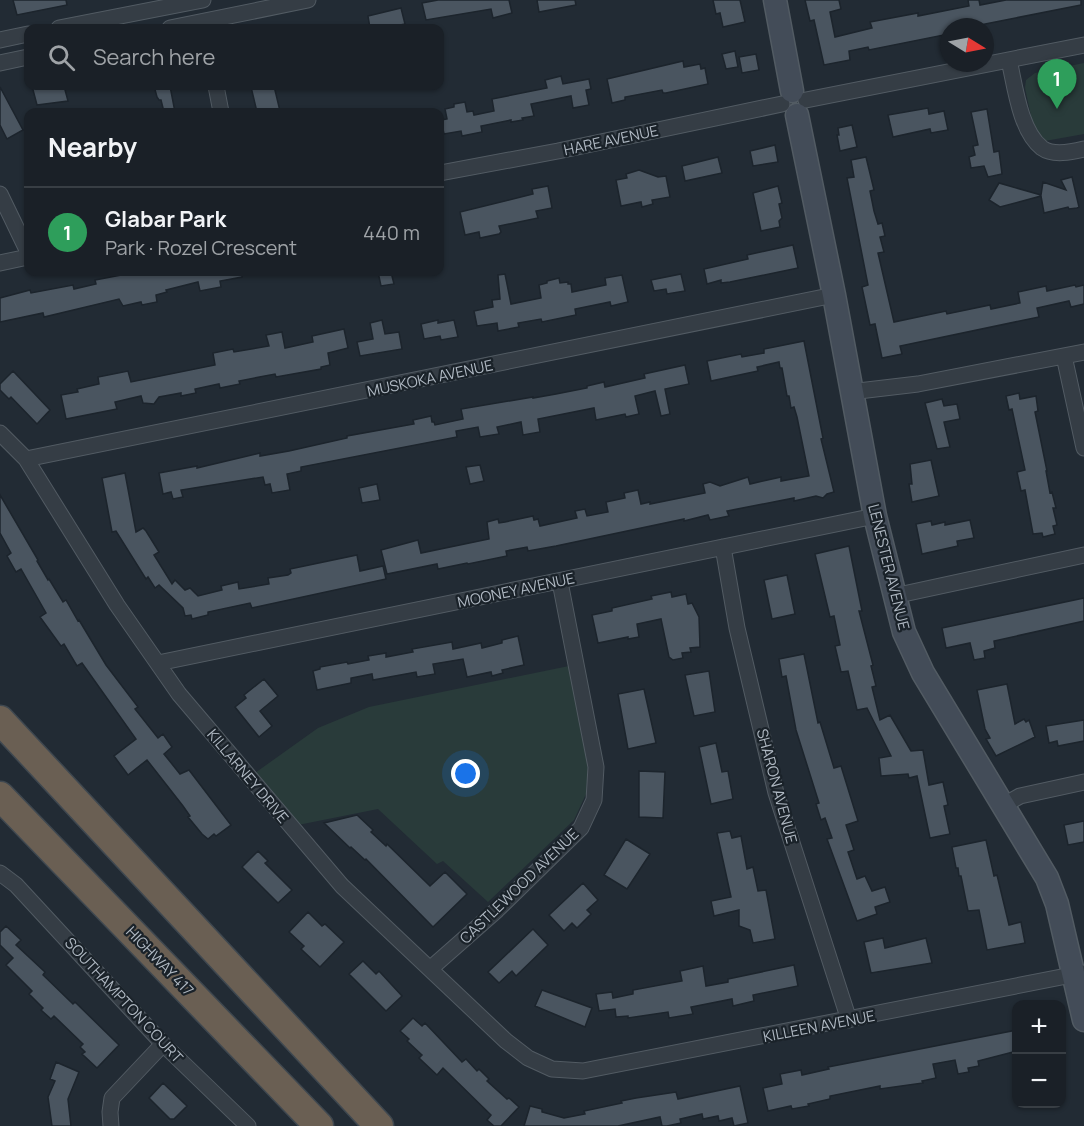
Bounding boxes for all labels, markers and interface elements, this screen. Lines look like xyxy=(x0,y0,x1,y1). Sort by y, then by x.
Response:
north arrow xyxy=(940,18,994,72)
search box xyxy=(24,24,444,90)
icon: search xyxy=(45,41,78,74)
text: Search here xyxy=(93,42,215,72)
pin: 1 xyxy=(1038,60,1076,109)
street label: HARE AVENUE xyxy=(562,120,660,160)
text: Nearby xyxy=(48,129,137,165)
text: Glabar Park xyxy=(105,204,226,234)
text: 1 xyxy=(63,219,72,246)
text: 440 m xyxy=(363,219,420,246)
text: Park · Rozel Crescent xyxy=(105,234,297,261)
street label: MUSKOKA AVENUE xyxy=(365,354,495,402)
street label: LENESTER AVENUE xyxy=(863,502,915,632)
street label: MOONEY AVENUE xyxy=(455,567,577,613)
street label: KILLARNEY DRIVE xyxy=(202,724,294,828)
street label: SHARON AVENUE xyxy=(752,726,802,846)
your location xyxy=(451,759,480,788)
street label: CASTLEWOOD AVENUE xyxy=(455,824,583,948)
street label: HIGHWAY 417 xyxy=(121,922,199,1000)
street label: SOUTHAMPTON COURT xyxy=(60,933,188,1067)
map controls xyxy=(1012,1000,1066,1108)
button: + xyxy=(1012,1000,1066,1054)
street label: KILLEEN AVENUE xyxy=(761,1005,877,1047)
button: − xyxy=(1012,1054,1066,1108)

